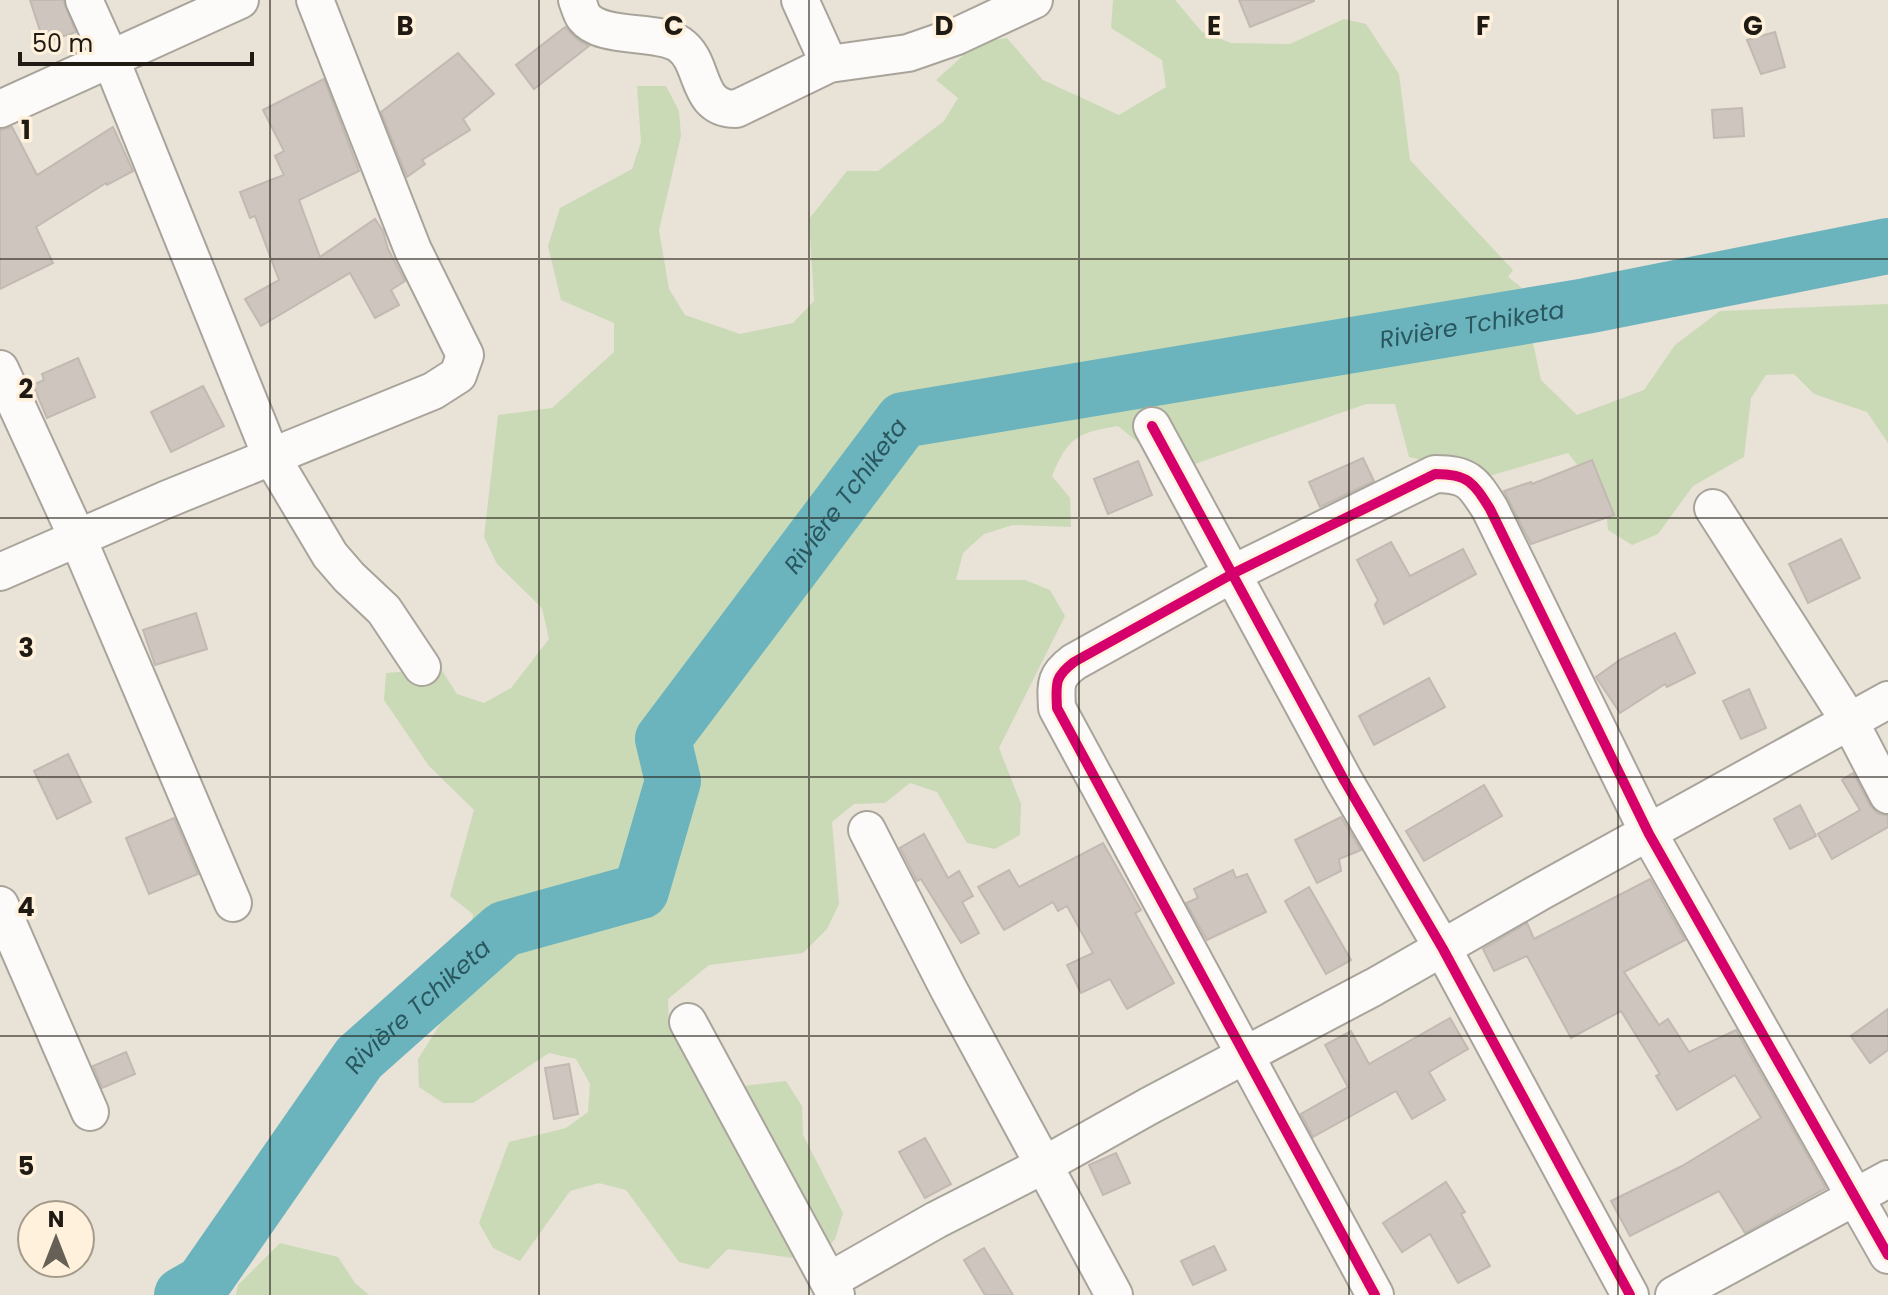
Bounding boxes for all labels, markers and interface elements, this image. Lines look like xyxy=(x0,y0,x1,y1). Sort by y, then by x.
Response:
text: B xyxy=(396,8,414,44)
text: C xyxy=(664,8,684,44)
text: D xyxy=(935,8,954,44)
text: E xyxy=(1207,8,1221,44)
text: F xyxy=(1476,8,1490,44)
text: G xyxy=(1743,8,1763,44)
scale bar xyxy=(20,16,252,66)
text: 50 m xyxy=(32,27,93,60)
text: 1 xyxy=(21,112,31,148)
water label: Rivière Tchiketa xyxy=(1377,293,1567,356)
text: 2 xyxy=(19,371,34,407)
water label: Rivière Tchiketa xyxy=(776,411,915,580)
text: 3 xyxy=(18,630,34,666)
text: 4 xyxy=(17,889,35,925)
water label: Rivière Tchiketa xyxy=(336,931,498,1080)
text: 5 xyxy=(18,1148,34,1184)
north arrow xyxy=(16,1199,96,1279)
text: N xyxy=(48,1204,64,1235)

